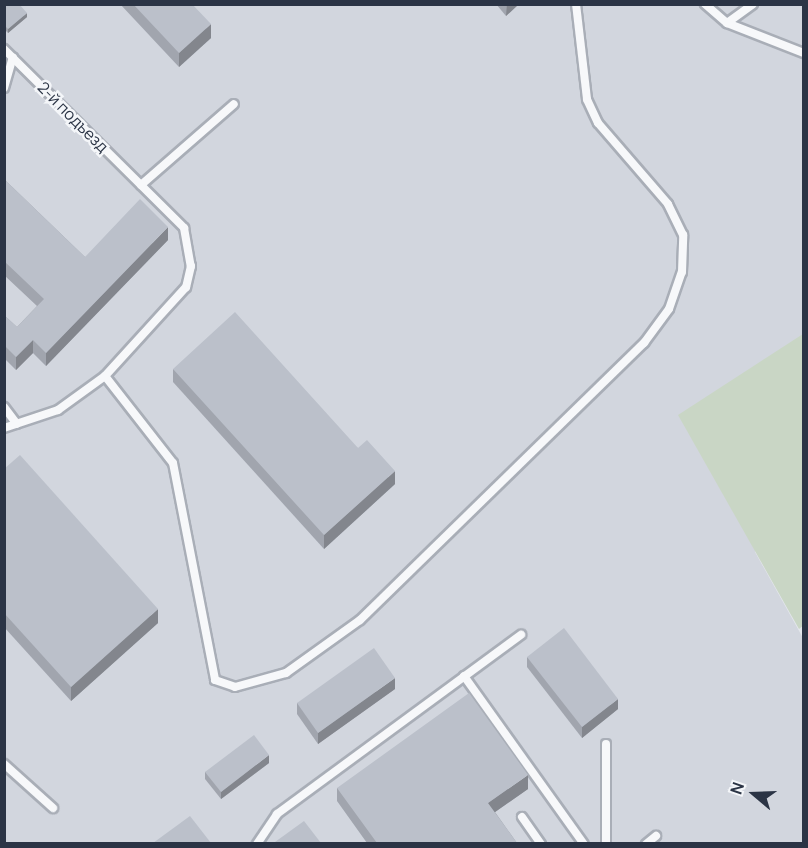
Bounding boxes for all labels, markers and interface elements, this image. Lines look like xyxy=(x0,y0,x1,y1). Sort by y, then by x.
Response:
street label: 2-й подъезд xyxy=(34,78,112,156)
north arrow xyxy=(724,764,784,824)
text: N xyxy=(725,779,749,797)

